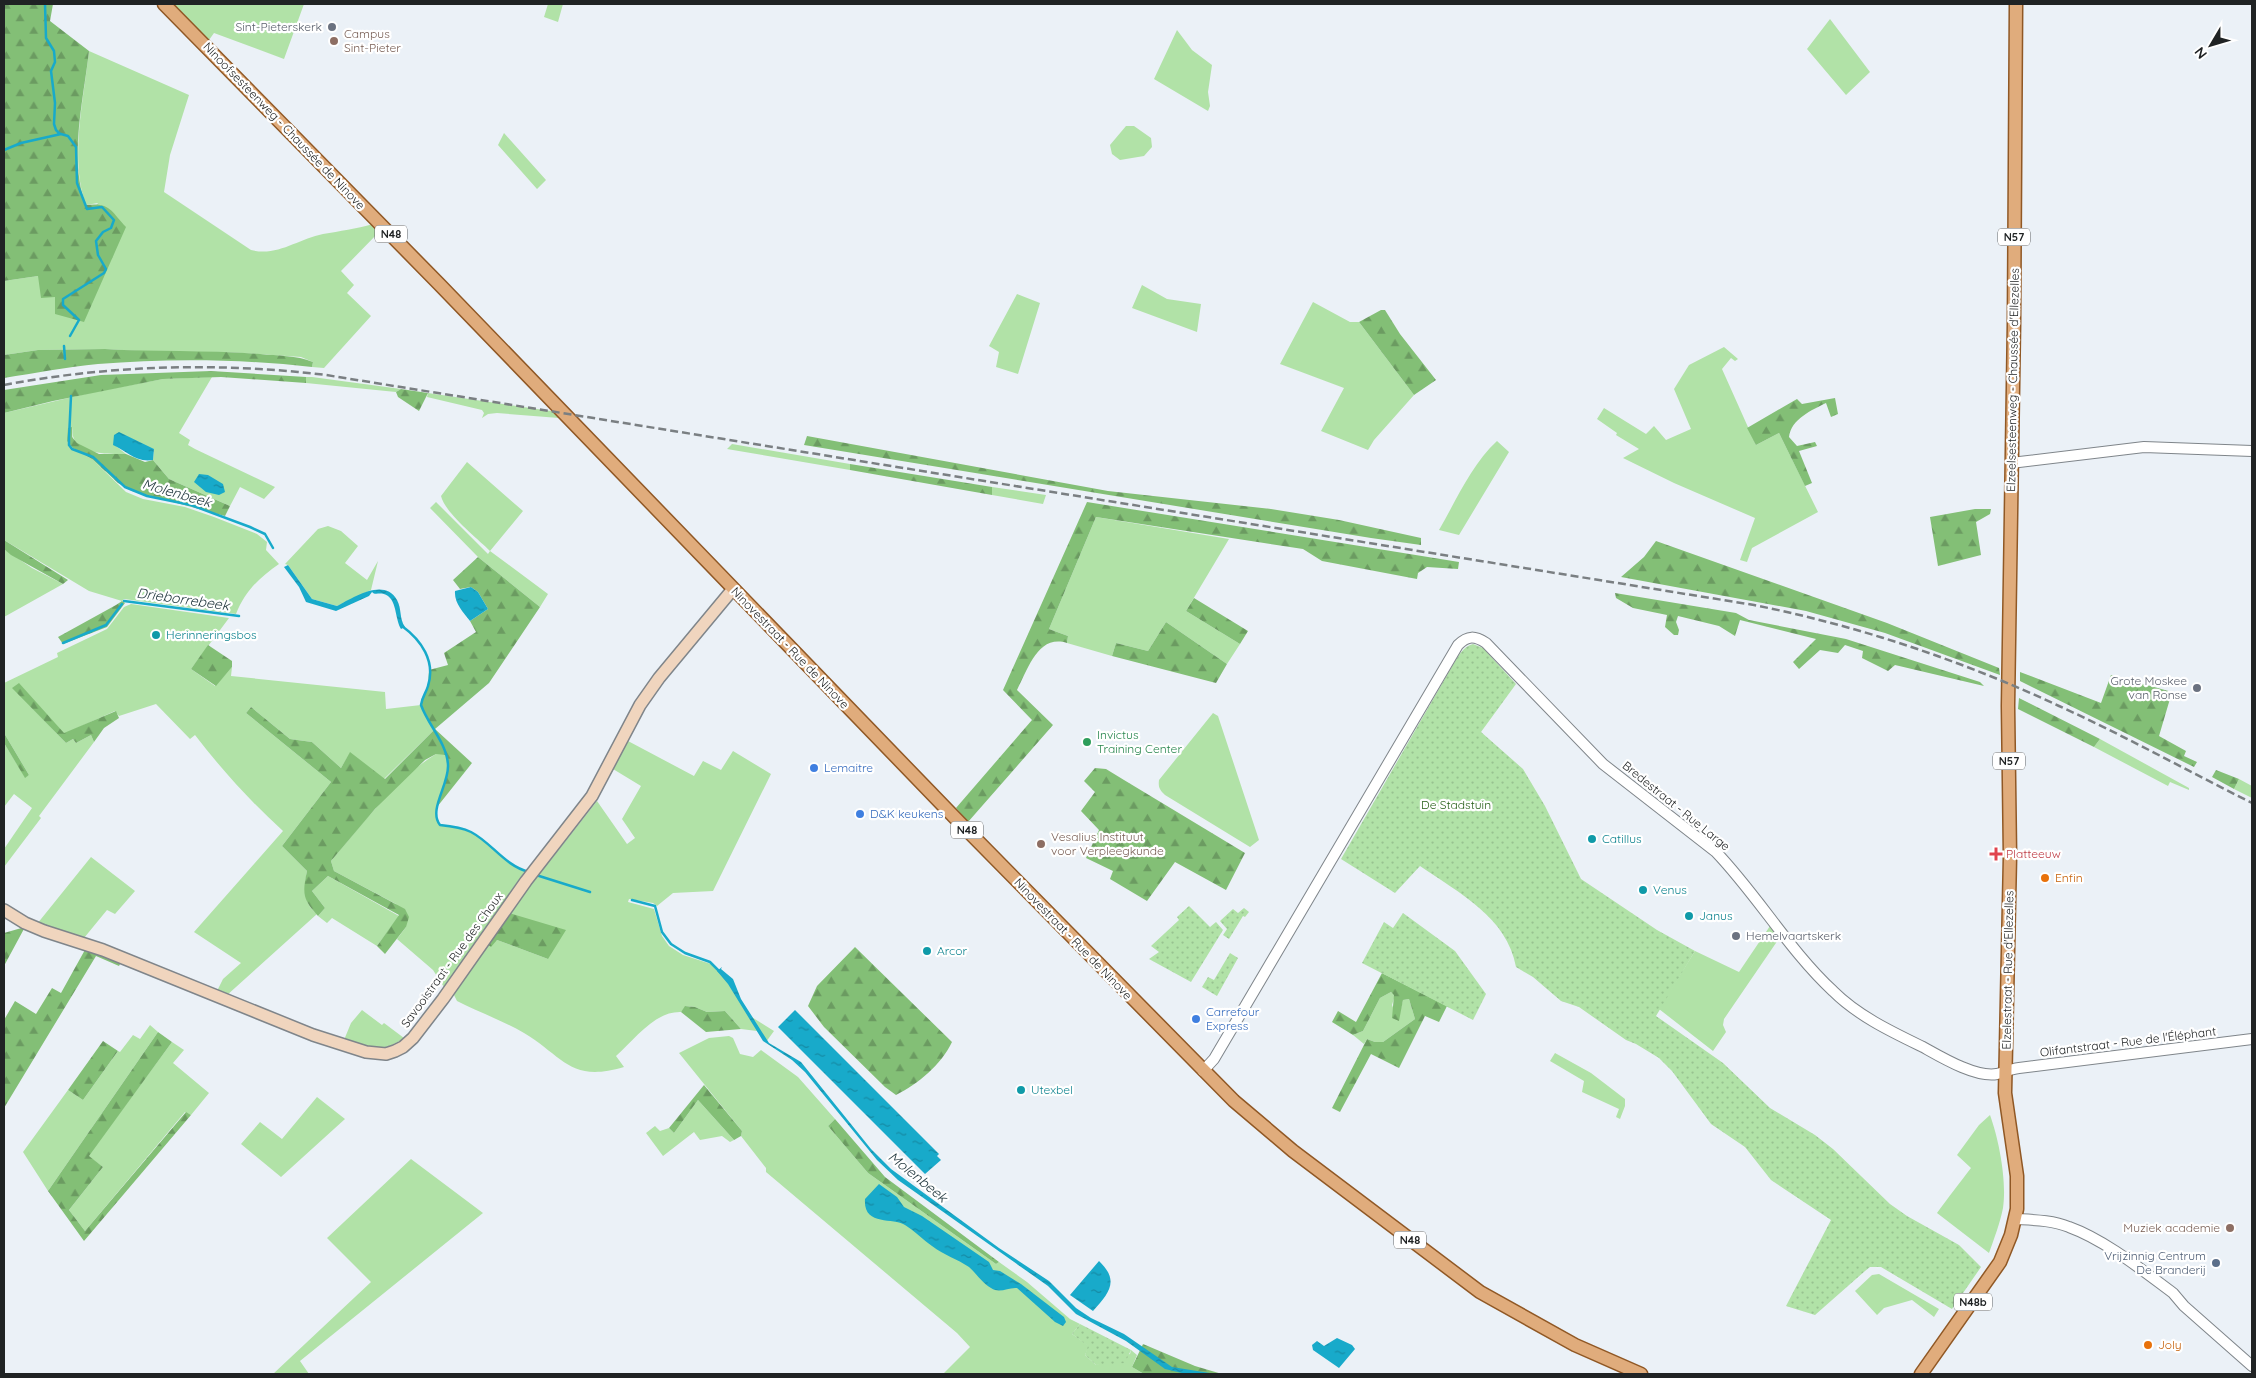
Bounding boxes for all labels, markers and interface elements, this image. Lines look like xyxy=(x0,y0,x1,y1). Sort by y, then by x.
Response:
place label: Sint-Pieterskerk xyxy=(235,19,322,34)
north arrow xyxy=(2186,20,2236,70)
marker: Sint-Pieterskerk xyxy=(326,21,338,33)
place label: Campus Sint-Pieter xyxy=(344,26,401,55)
marker: Campus Sint-Pieter xyxy=(328,35,340,47)
street label: Ninoofsesteenweg - Chaussée de Ninove xyxy=(200,39,369,213)
text: N xyxy=(2190,43,2211,63)
road number: N48 xyxy=(375,225,407,242)
road number: N57 xyxy=(1998,228,2030,246)
street label: Elzeelsesteenweg - Chaussée d'Ellezelles xyxy=(2003,267,2022,492)
water label: Molenbeek xyxy=(140,475,215,512)
water label: Drieborrebeek xyxy=(135,584,232,615)
street label: Ninovestraat - Rue de Ninove xyxy=(728,584,853,712)
place label: Herinneringsbos xyxy=(166,627,257,642)
marker: Herinneringsbos xyxy=(150,629,162,641)
place label: Grote Moskee van Ronse xyxy=(2110,673,2187,702)
marker: Grote Moskee van Ronse xyxy=(2191,682,2203,694)
place label: Invictus Training Center xyxy=(1097,727,1182,756)
marker: Invictus Training Center xyxy=(1081,736,1093,748)
road number: N57 xyxy=(1993,752,2025,769)
street label: Bredestraat - Rue Large xyxy=(1619,758,1733,854)
place label: Lemaitre xyxy=(824,760,873,775)
marker: Lemaitre xyxy=(808,762,820,774)
park label: De Stadstuin xyxy=(1421,797,1491,812)
place label: D&K keukens xyxy=(870,806,944,821)
marker: D&K keukens xyxy=(854,808,866,820)
road number: N48 xyxy=(951,822,983,838)
place label: Vesalius Instituut voor Verpleegkunde xyxy=(1051,829,1164,858)
place label: Catillus xyxy=(1602,831,1642,846)
marker: Catillus xyxy=(1586,833,1598,845)
marker: Vesalius Instituut voor Verpleegkunde xyxy=(1035,838,1047,850)
place label: Platteeuw xyxy=(2006,846,2061,861)
marker: Platteeuw xyxy=(1990,848,2002,860)
place label: Enfin xyxy=(2055,870,2083,885)
marker: Enfin xyxy=(2039,872,2051,884)
street label: Ninovestraat - Rue de Ninove xyxy=(1011,875,1136,1003)
place label: Venus xyxy=(1653,882,1687,897)
marker: Venus xyxy=(1637,884,1649,896)
street label: Savooistraat - Rue des Choux xyxy=(397,889,506,1030)
street label: Elzelestraat - Rue d'Ellezelles xyxy=(1999,890,2016,1050)
place label: Janus xyxy=(1699,908,1733,923)
marker: Janus xyxy=(1683,910,1695,922)
place label: Hemelvaartskerk xyxy=(1746,928,1841,943)
marker: Hemelvaartskerk xyxy=(1730,930,1742,942)
place label: Arcor xyxy=(937,943,968,958)
marker: Arcor xyxy=(921,945,933,957)
place label: Carrefour Express xyxy=(1206,1004,1260,1033)
marker: Carrefour Express xyxy=(1190,1013,1202,1025)
street label: Olifantstraat - Rue de l'Éléphant xyxy=(2039,1023,2217,1060)
place label: Utexbel xyxy=(1031,1082,1073,1097)
marker: Utexbel xyxy=(1015,1084,1027,1096)
water label: Molenbeek xyxy=(885,1148,952,1207)
place label: Muziek academie xyxy=(2123,1220,2220,1235)
marker: Muziek academie xyxy=(2224,1222,2236,1234)
road number: N48 xyxy=(1394,1232,1426,1248)
place label: Vrijzinnig Centrum De Branderij xyxy=(2104,1248,2206,1277)
marker: Vrijzinnig Centrum De Branderij xyxy=(2210,1257,2222,1269)
road number: N48b xyxy=(1954,1294,1992,1310)
place label: Joly xyxy=(2158,1337,2182,1352)
marker: Joly xyxy=(2142,1339,2154,1351)

